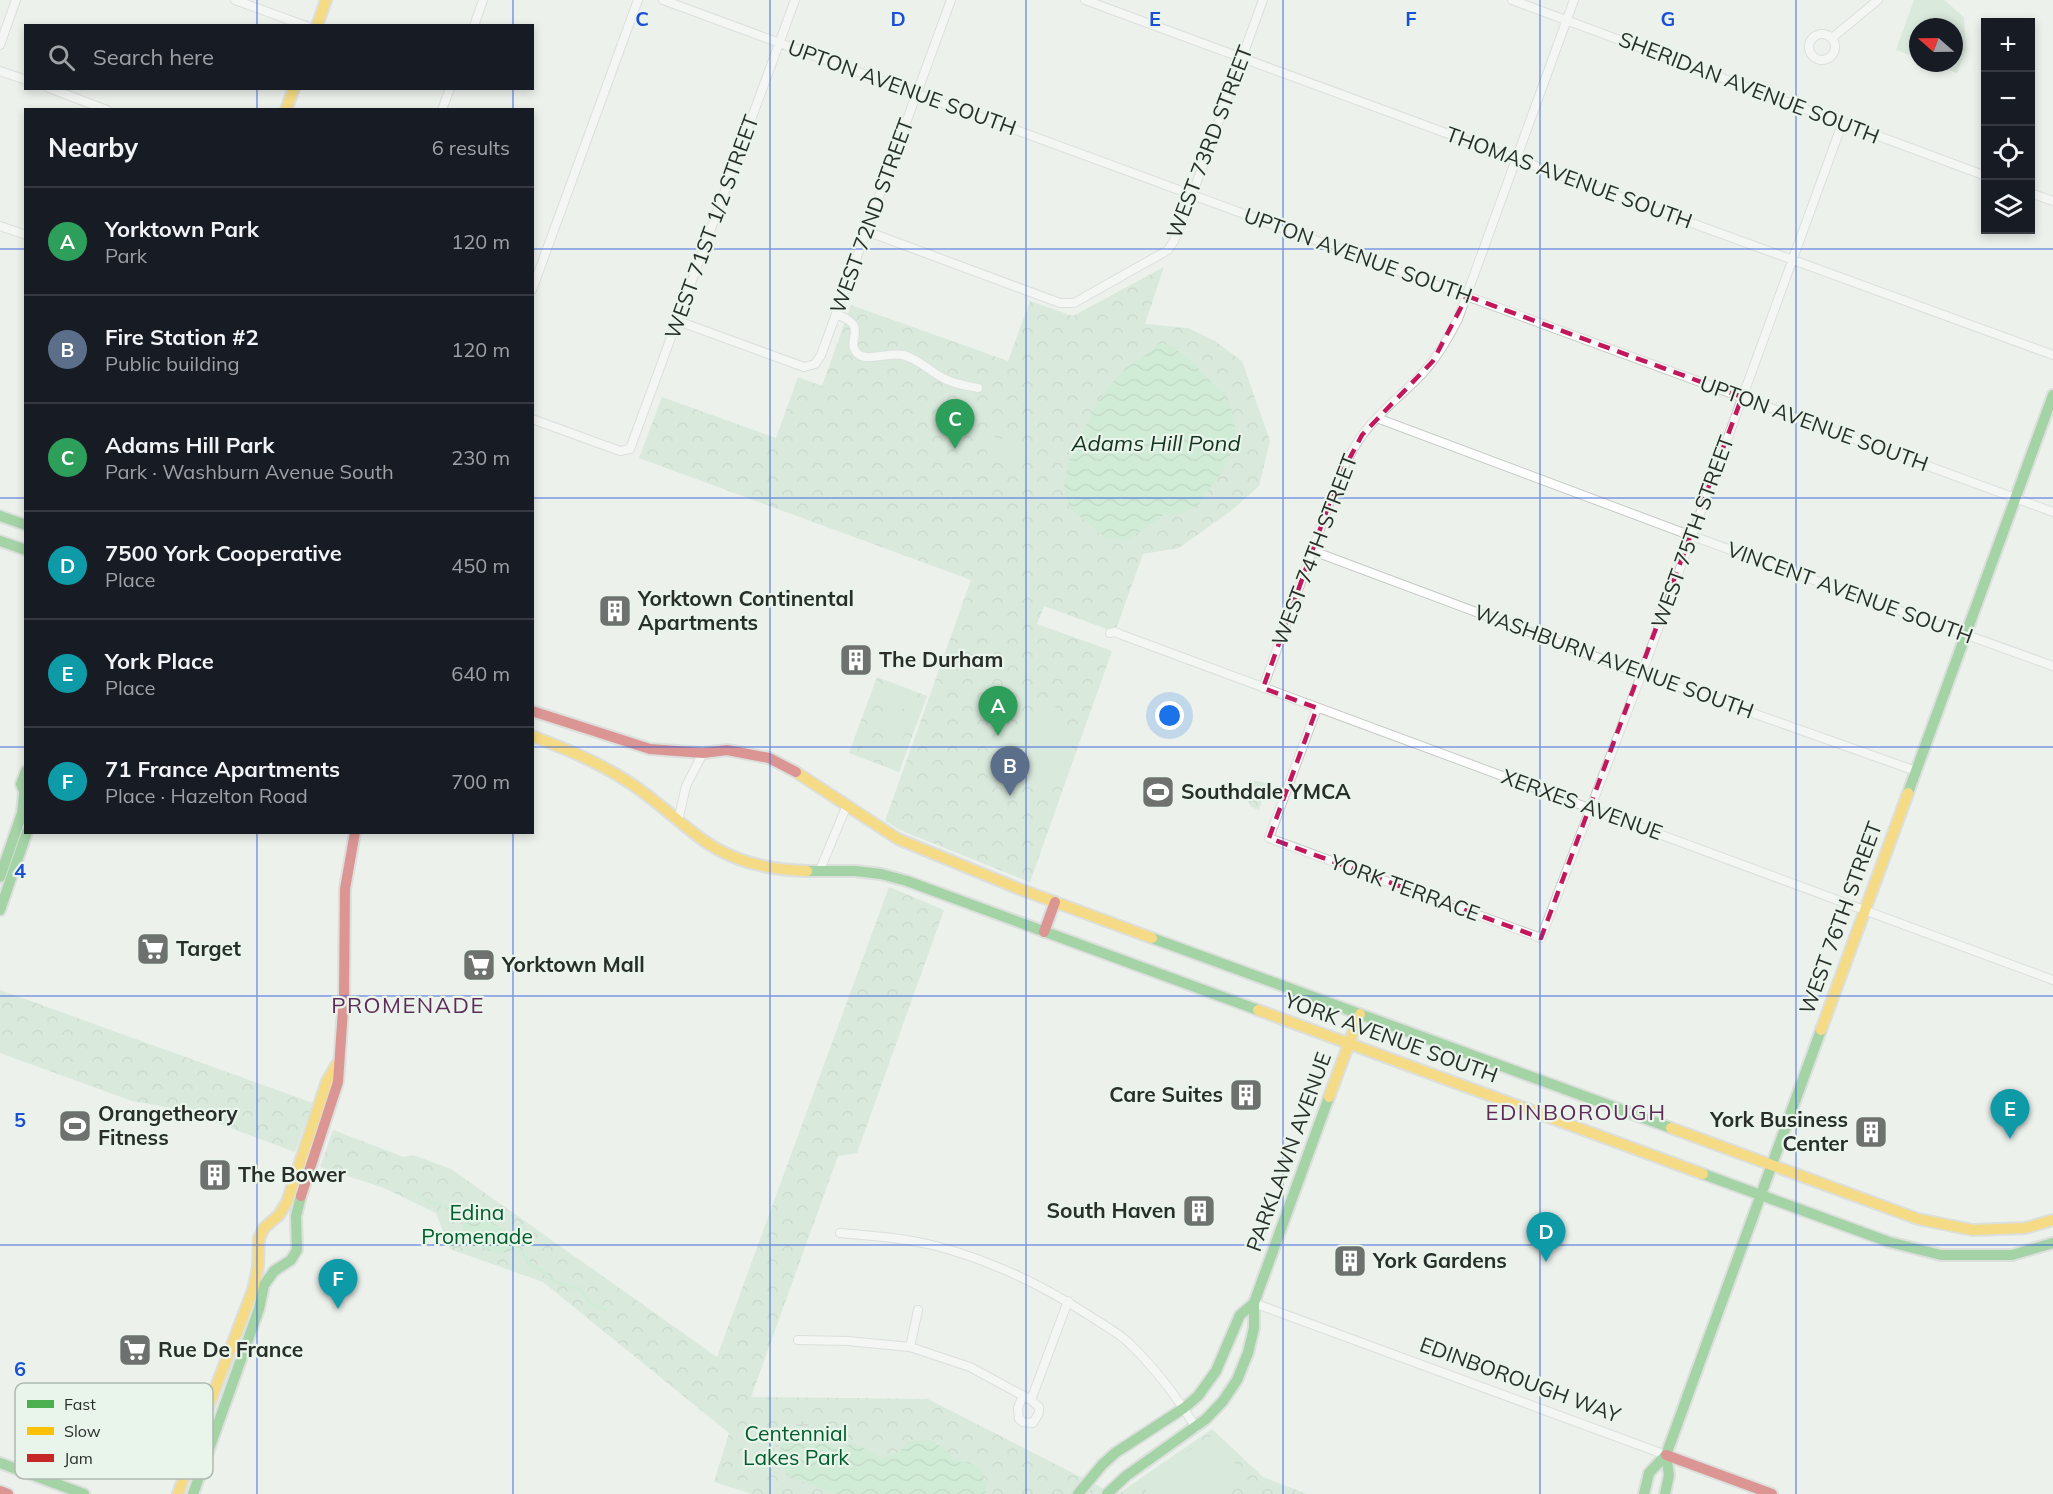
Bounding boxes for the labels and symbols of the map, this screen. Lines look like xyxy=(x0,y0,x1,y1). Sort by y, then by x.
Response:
text: C xyxy=(635,6,649,31)
text: D xyxy=(890,6,906,31)
text: E xyxy=(1149,6,1161,31)
text: F xyxy=(1405,6,1417,31)
text: G xyxy=(1661,6,1675,31)
north arrow xyxy=(1909,18,1963,72)
street label: SHERIDAN AVENUE SOUTH xyxy=(1615,25,1883,149)
street label: UPTON AVENUE SOUTH xyxy=(785,34,1020,141)
street label: WEST 73RD STREET xyxy=(1160,41,1258,242)
street label: WEST 71ST 1/2 STREET xyxy=(658,111,764,342)
street label: WEST 72ND STREET xyxy=(824,114,919,317)
street label: THOMAS AVENUE SOUTH xyxy=(1443,120,1696,234)
street label: UPTON AVENUE SOUTH xyxy=(1241,202,1476,309)
street label: UPTON AVENUE SOUTH xyxy=(1697,370,1932,477)
pin: C xyxy=(936,400,974,449)
water label: Adams Hill Pond xyxy=(1070,429,1241,457)
street label: WEST 75TH STREET xyxy=(1645,432,1739,631)
street label: WEST 74TH STREET xyxy=(1266,450,1363,649)
street label: VINCENT AVENUE SOUTH xyxy=(1724,535,1977,649)
place label: Yorktown Continental Apartments xyxy=(637,585,854,635)
building icon: Yorktown Continental Apartments xyxy=(597,593,633,629)
street label: WASHBURN AVENUE SOUTH xyxy=(1471,598,1758,724)
building icon: The Durham xyxy=(838,642,874,678)
place label: The Durham xyxy=(879,646,1003,672)
pin: A xyxy=(978,686,1018,736)
your location xyxy=(1155,701,1184,730)
pin: B xyxy=(990,746,1030,796)
street label: XERXES AVENUE xyxy=(1498,763,1666,845)
sports icon: Southdale YMCA xyxy=(1140,774,1176,810)
place label: Southdale YMCA xyxy=(1181,778,1351,804)
street label: WEST 76TH STREET xyxy=(1793,818,1887,1017)
street label: YORK TERRACE xyxy=(1326,848,1484,926)
text: 4 xyxy=(14,858,26,883)
supermarket icon: Target xyxy=(135,931,171,967)
place label: Target xyxy=(176,935,241,961)
supermarket icon: Yorktown Mall xyxy=(461,947,497,983)
place label: Yorktown Mall xyxy=(501,951,645,977)
street label: YORK AVENUE SOUTH xyxy=(1280,986,1501,1088)
district label: PROMENADE xyxy=(331,991,485,1019)
street label: PARKLAWN AVENUE xyxy=(1240,1049,1336,1255)
building icon: Care Suites xyxy=(1228,1077,1264,1113)
place label: Care Suites xyxy=(1109,1081,1223,1107)
pin: E xyxy=(1990,1090,2030,1139)
district label: EDINBOROUGH xyxy=(1485,1098,1667,1126)
place label: Orangetheory Fitness xyxy=(98,1100,238,1150)
place label: York Business Center xyxy=(1709,1106,1849,1156)
text: 5 xyxy=(14,1107,26,1132)
sports icon: Orangetheory Fitness xyxy=(57,1108,93,1144)
building icon: York Business Center xyxy=(1853,1114,1889,1150)
building icon: The Bower xyxy=(197,1157,233,1193)
place label: The Bower xyxy=(238,1161,346,1187)
building icon: South Haven xyxy=(1181,1193,1217,1229)
place label: South Haven xyxy=(1047,1197,1176,1223)
park label: Edina Promenade xyxy=(421,1199,533,1249)
pin: D xyxy=(1526,1212,1566,1262)
building icon: York Gardens xyxy=(1332,1243,1368,1279)
place label: York Gardens xyxy=(1372,1247,1507,1273)
pin: F xyxy=(318,1260,358,1309)
street label: EDINBOROUGH WAY xyxy=(1416,1331,1624,1428)
supermarket icon: Rue De France xyxy=(117,1332,153,1368)
place label: Rue De France xyxy=(158,1336,303,1362)
text: 6 xyxy=(14,1356,26,1381)
legend xyxy=(15,1383,213,1479)
text: Fast xyxy=(64,1394,96,1414)
park label: Centennial Lakes Park xyxy=(743,1420,849,1470)
text: Slow xyxy=(64,1421,101,1441)
text: Jam xyxy=(64,1448,93,1468)

